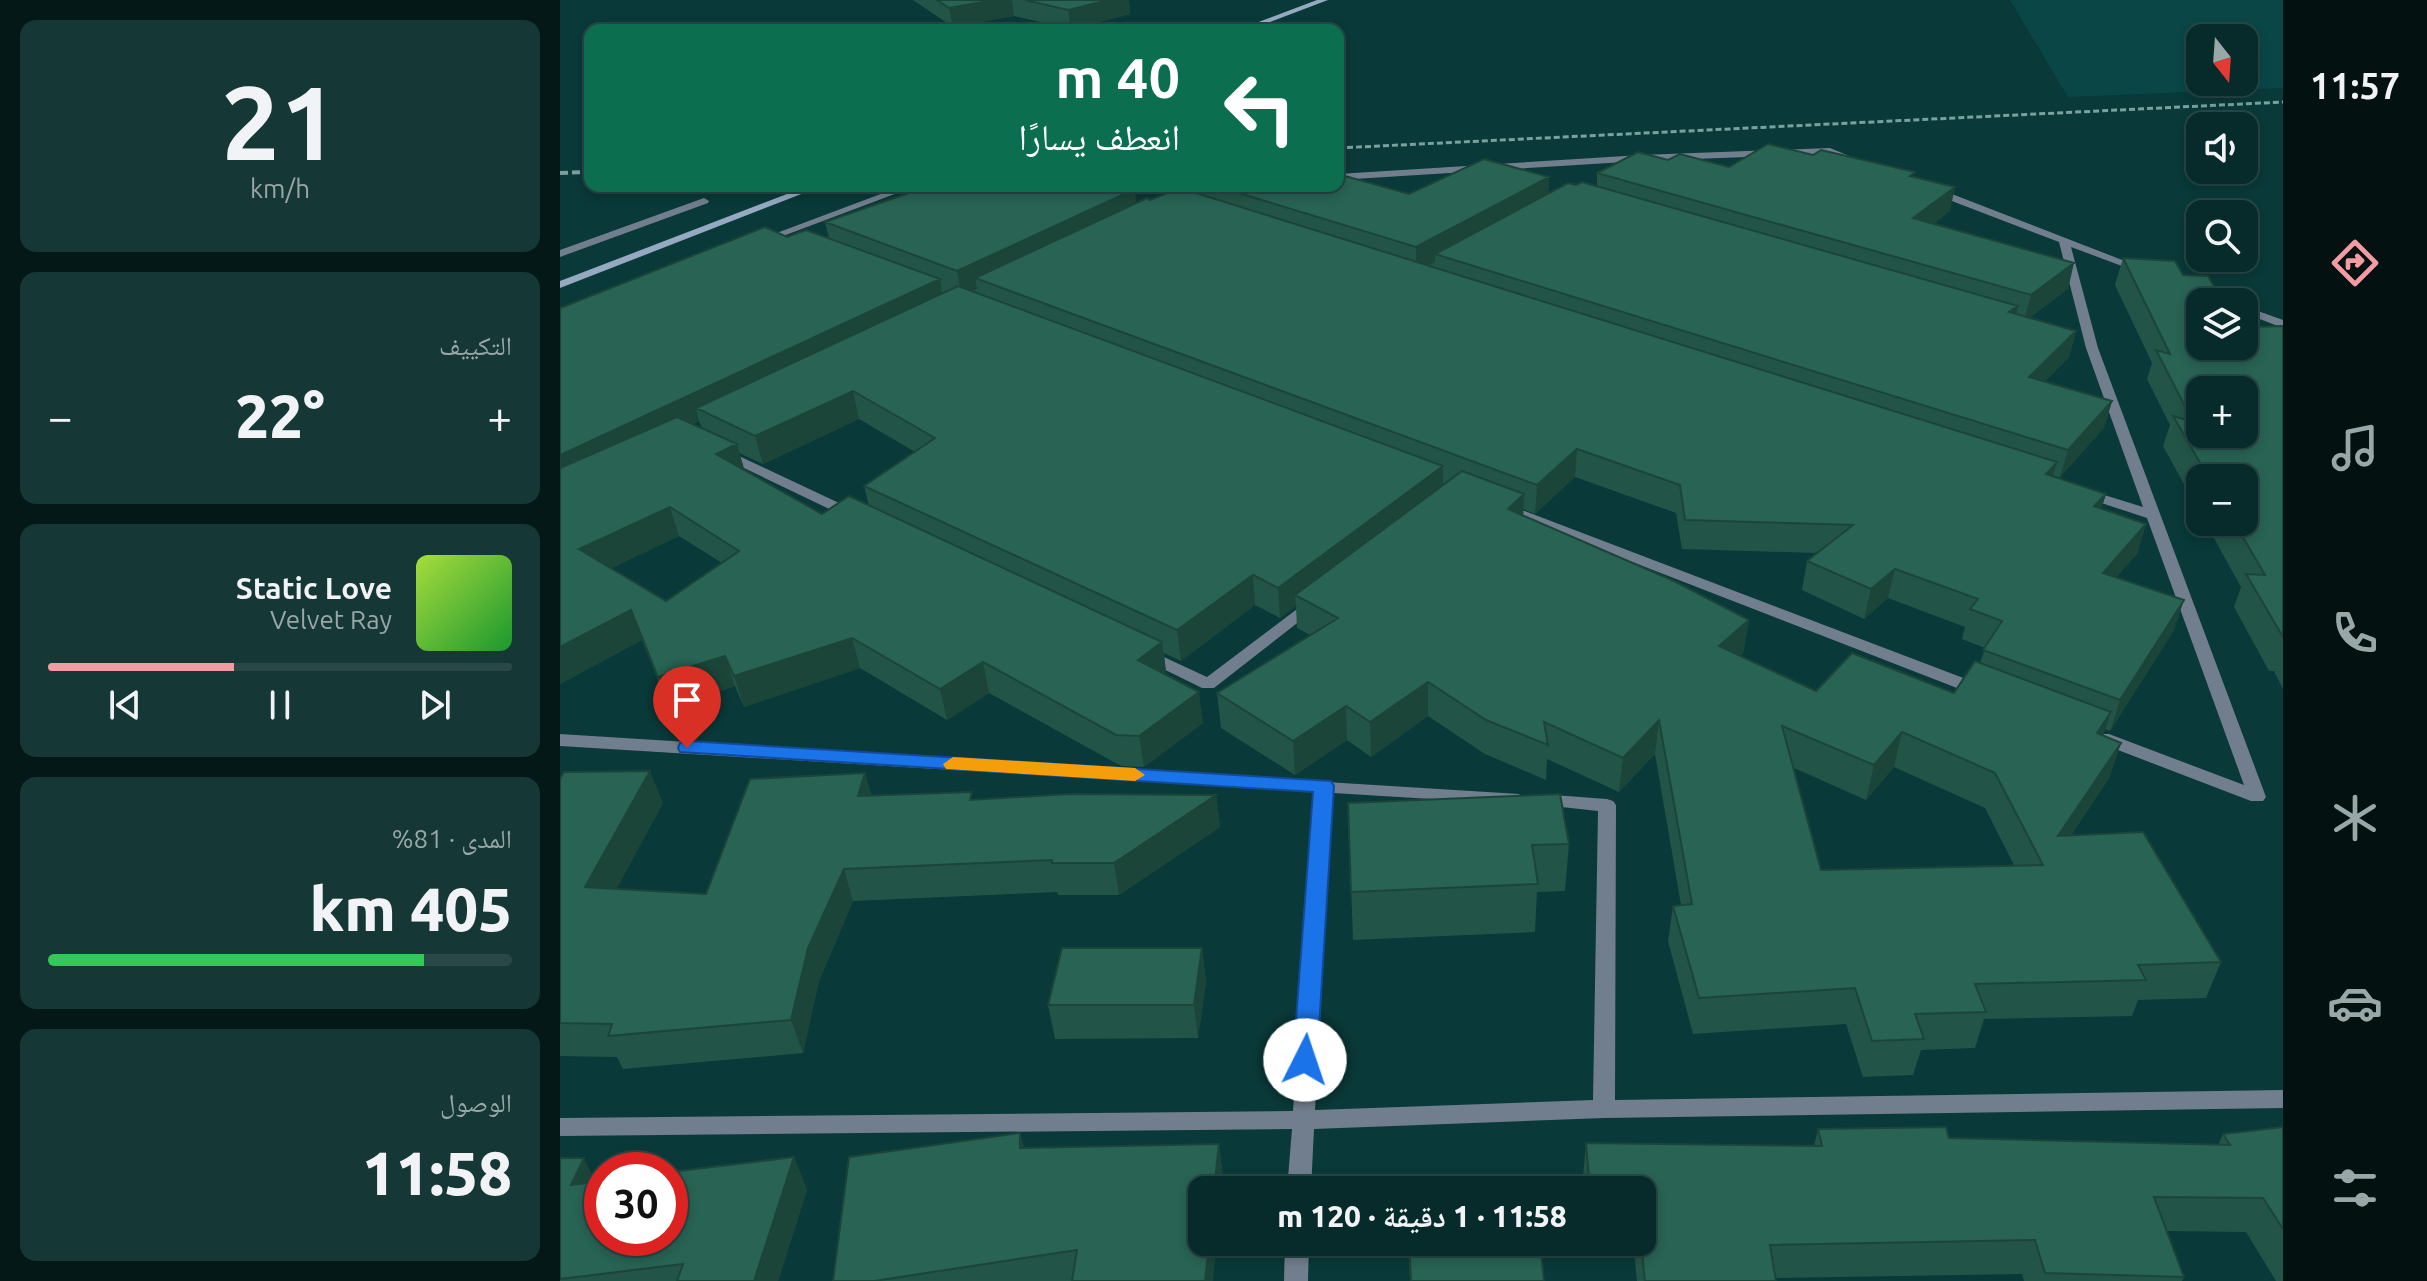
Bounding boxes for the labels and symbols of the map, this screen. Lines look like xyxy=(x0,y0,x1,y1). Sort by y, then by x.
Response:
north arrow xyxy=(2186,24,2258,96)
pin xyxy=(653,666,721,748)
position arrow xyxy=(1263,1018,1347,1102)
speed limit sign: 30 xyxy=(584,1152,688,1256)

